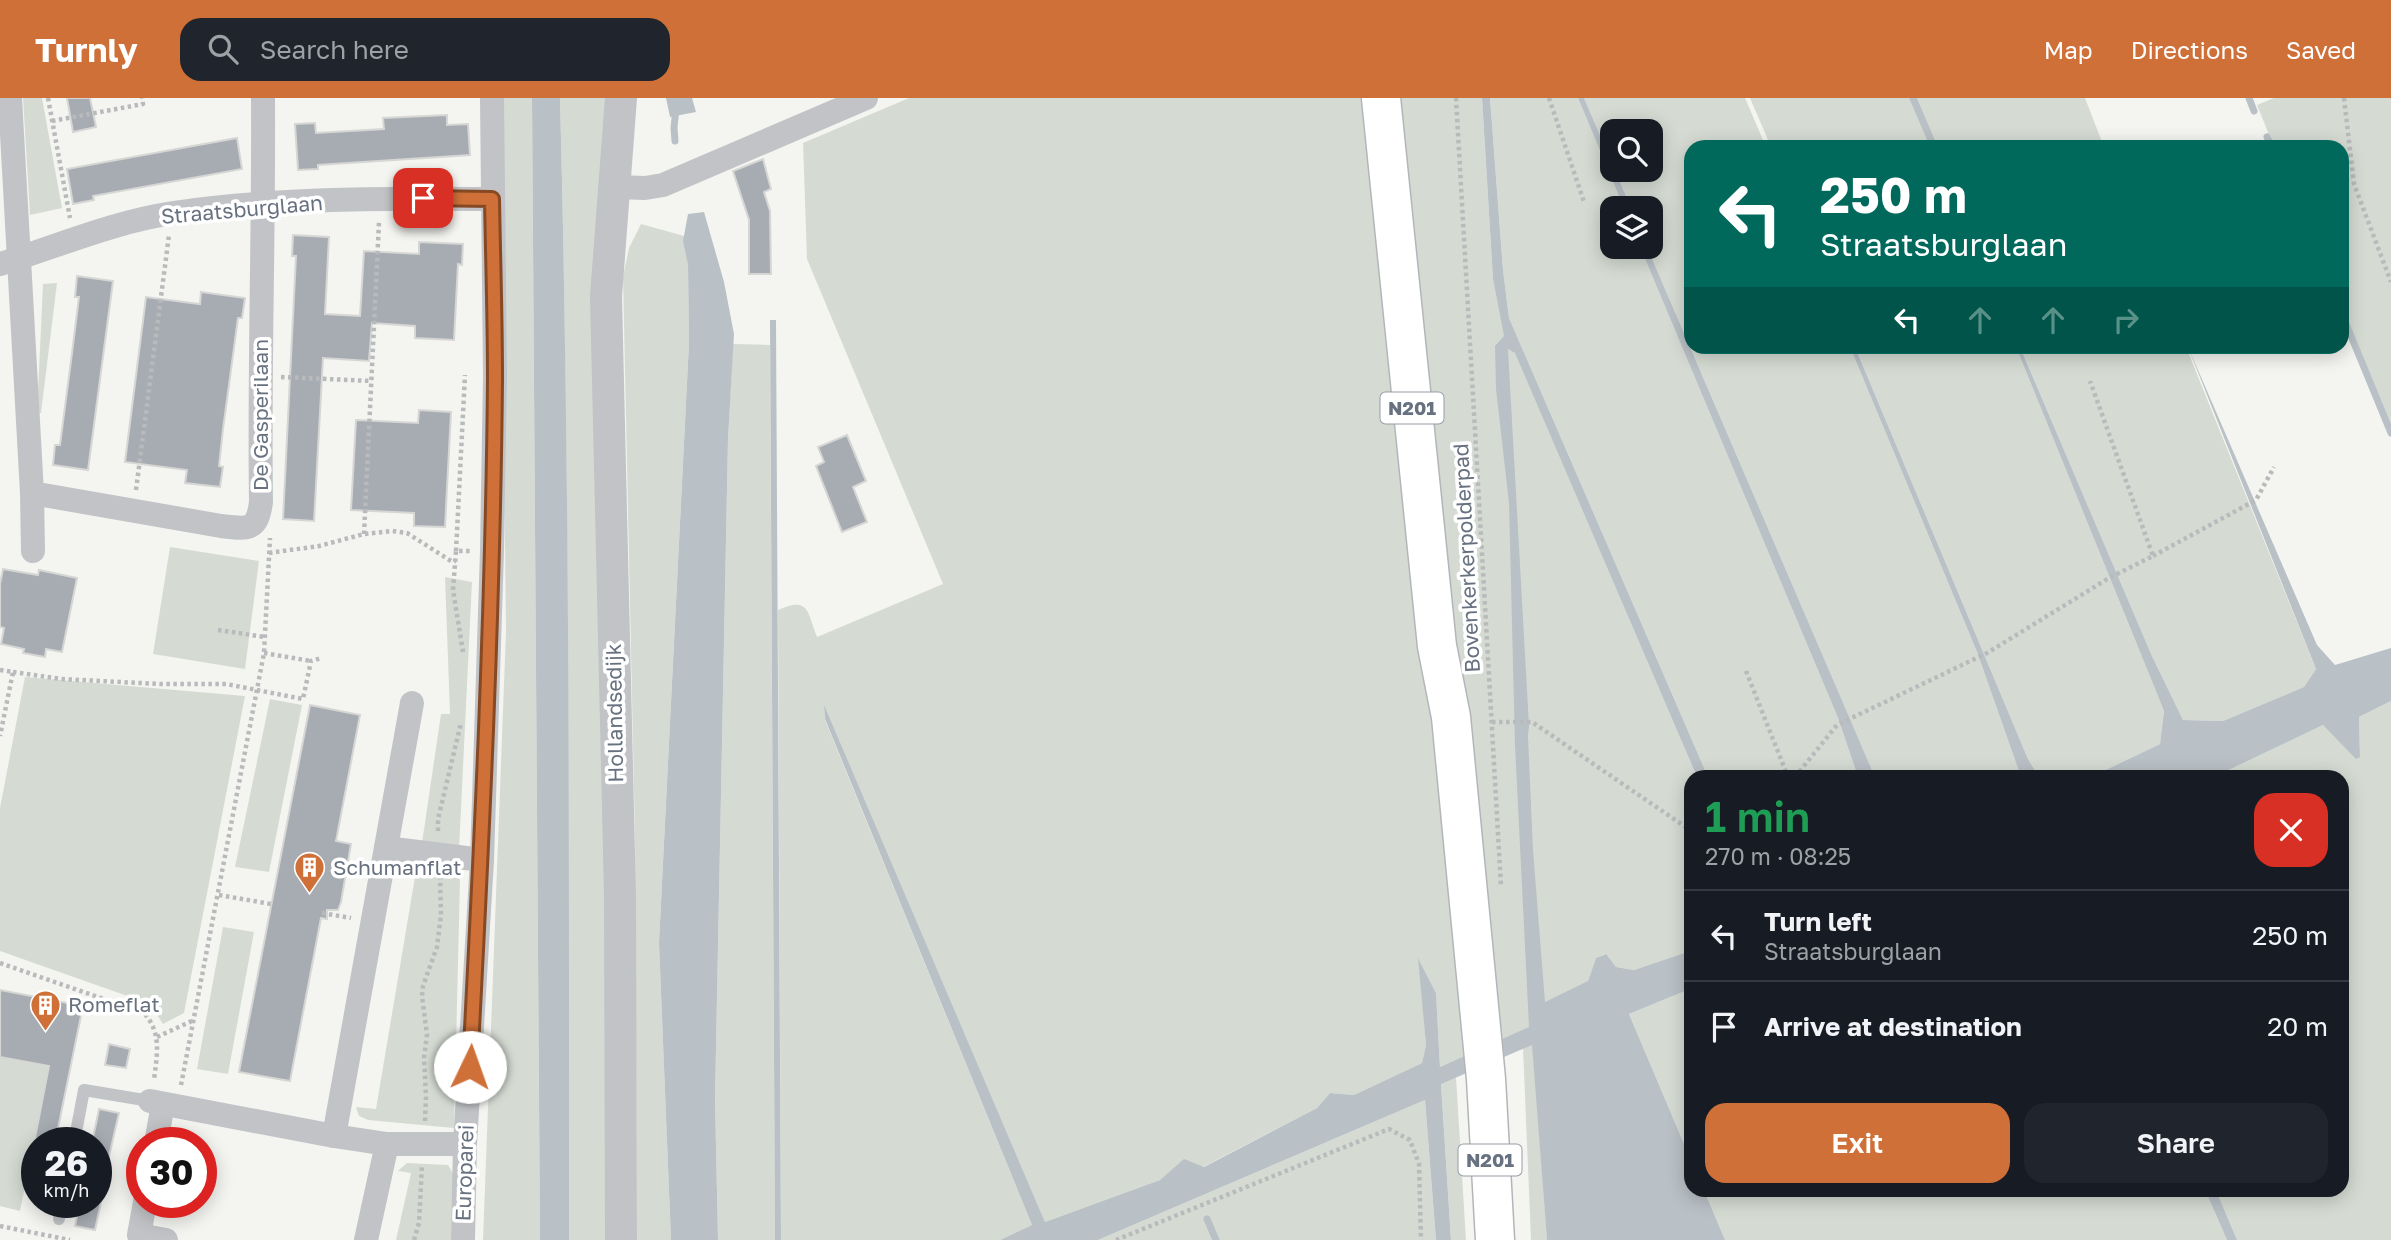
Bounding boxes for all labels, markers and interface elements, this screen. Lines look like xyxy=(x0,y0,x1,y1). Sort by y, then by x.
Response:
search box xyxy=(180,18,670,81)
text: Turnly xyxy=(35,30,138,69)
icon: search xyxy=(204,30,242,68)
text: Search here xyxy=(260,34,409,65)
text: Map xyxy=(2044,35,2093,64)
text: Directions xyxy=(2131,35,2248,64)
text: Saved xyxy=(2286,35,2356,64)
map controls xyxy=(1600,119,1663,259)
button: search xyxy=(1600,119,1663,182)
text: 250 m xyxy=(1820,165,1967,224)
pin xyxy=(393,168,453,228)
icon: left xyxy=(1705,168,1796,259)
icon: arrive xyxy=(404,179,442,217)
street label: Straatsburglaan xyxy=(160,189,324,229)
button: layers xyxy=(1600,196,1663,259)
text: Straatsburglaan xyxy=(1820,225,2067,263)
icon: left xyxy=(1888,301,1926,339)
icon: ahead xyxy=(1961,301,1999,339)
icon: ahead xyxy=(2034,301,2072,339)
icon: right xyxy=(2107,301,2145,339)
street label: De Gasperilaan xyxy=(247,339,273,491)
road number: N201 xyxy=(1380,392,1444,424)
street label: Bovenkerkerpolderpad xyxy=(1447,443,1485,673)
street label: Hollandsedijk xyxy=(600,643,628,783)
text: 1 min xyxy=(1705,791,1810,841)
button: close xyxy=(2254,793,2328,867)
text: 270 m · 08:25 xyxy=(1705,842,1851,870)
building icon: Schumanflat xyxy=(293,851,327,895)
place label: Schumanflat xyxy=(333,854,461,880)
text: Turn left xyxy=(1764,906,1872,937)
icon: left xyxy=(1705,917,1743,955)
text: 250 m xyxy=(2252,920,2328,951)
text: Straatsburglaan xyxy=(1764,937,1942,965)
building icon: Romeflat xyxy=(28,988,62,1032)
place label: Romeflat xyxy=(68,991,160,1017)
icon: arrive xyxy=(1705,1008,1743,1046)
text: Arrive at destination xyxy=(1764,1011,2022,1042)
text: 20 m xyxy=(2267,1011,2328,1042)
position arrow xyxy=(433,1030,507,1104)
button: Exit xyxy=(1705,1103,2010,1183)
button: Share xyxy=(2024,1103,2328,1183)
street label: Europarei xyxy=(449,1124,479,1222)
speed limit sign: 30 xyxy=(126,1127,217,1218)
text: 26 xyxy=(45,1142,88,1184)
road number: N201 xyxy=(1458,1144,1522,1176)
text: km/h xyxy=(44,1179,89,1201)

